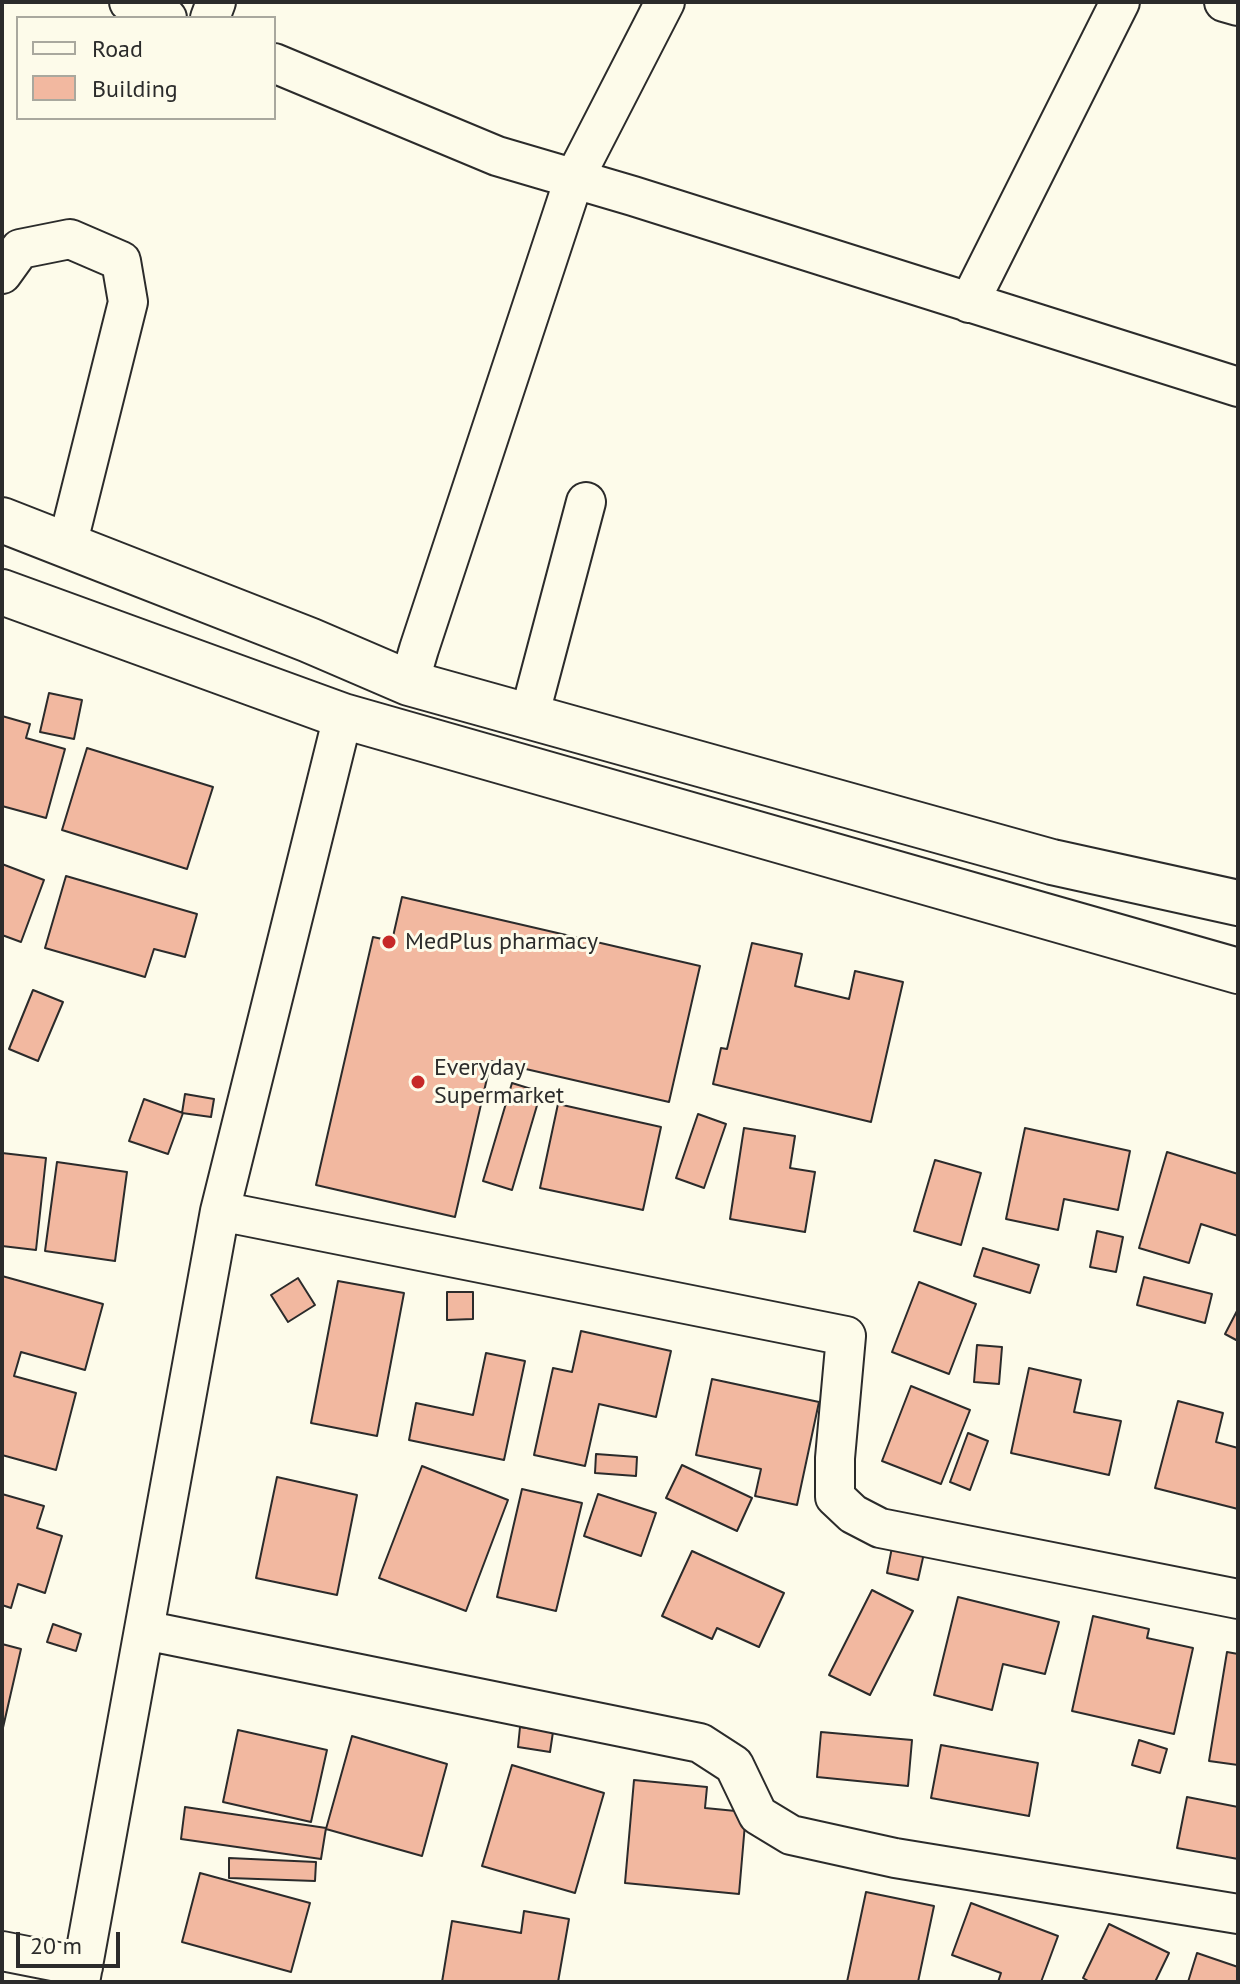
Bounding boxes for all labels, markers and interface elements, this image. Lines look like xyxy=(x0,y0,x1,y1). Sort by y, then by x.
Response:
legend xyxy=(16,16,276,120)
text: Road xyxy=(92,33,143,64)
text: Building xyxy=(92,73,178,104)
place label: MedPlus pharmacy xyxy=(405,928,598,956)
marker: MedPlus pharmacy xyxy=(380,933,398,951)
place label: Everyday Supermarket xyxy=(434,1054,564,1110)
marker: Everyday Supermarket xyxy=(409,1073,427,1091)
scale bar xyxy=(20,1916,124,1966)
text: 20 m xyxy=(30,1930,82,1961)

